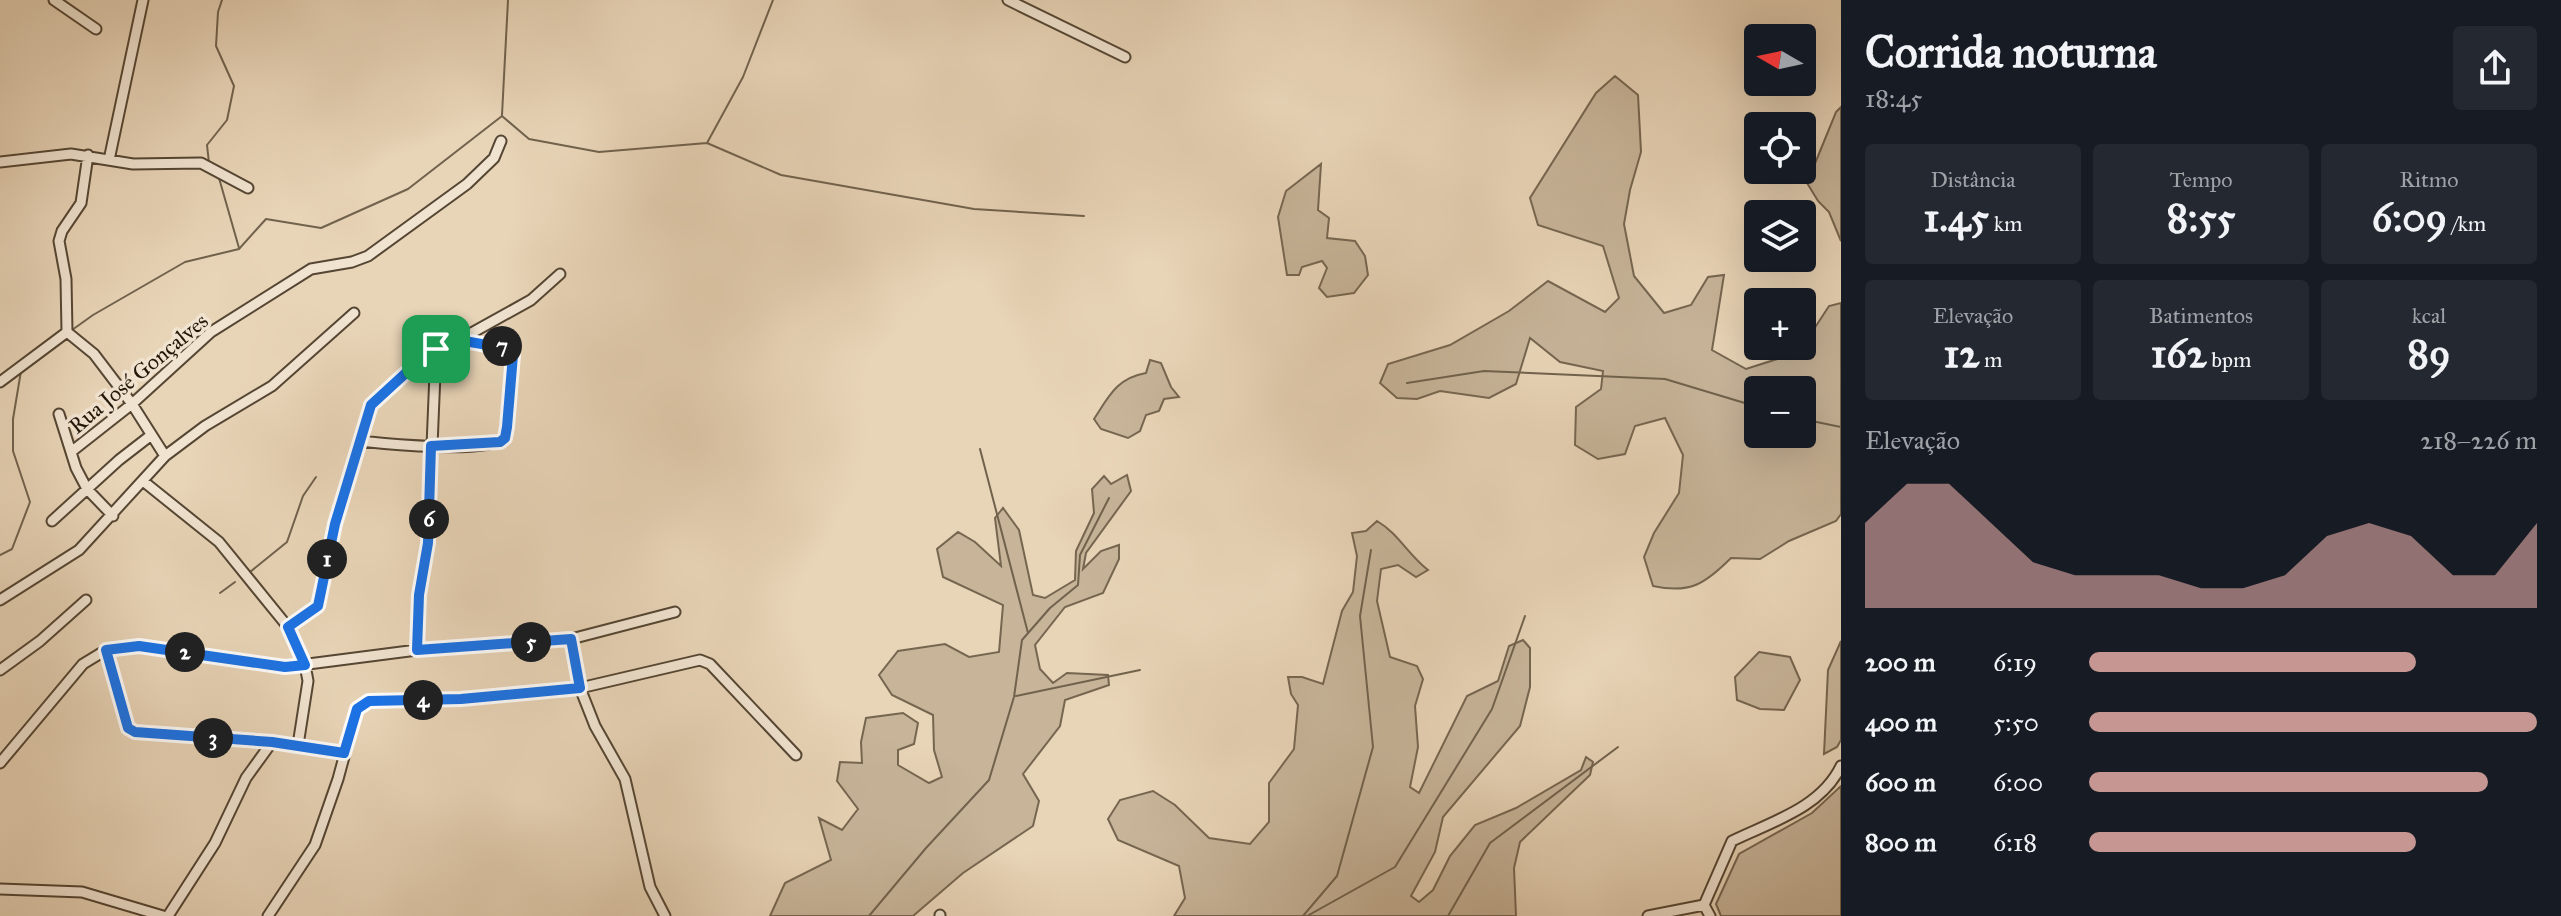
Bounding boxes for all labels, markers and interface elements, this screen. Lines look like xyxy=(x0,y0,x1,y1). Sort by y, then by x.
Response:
north arrow xyxy=(1744,24,1816,96)
map controls xyxy=(1744,24,1816,448)
text: Corrida noturna xyxy=(1865,25,2157,79)
button: share xyxy=(2453,26,2537,110)
text: 18:45 xyxy=(1865,82,1922,114)
button: locate xyxy=(1744,112,1816,184)
text: Distância xyxy=(1930,166,2016,193)
text: Tempo xyxy=(2169,166,2233,193)
text: Ritmo xyxy=(2400,166,2458,193)
text: 1.45 xyxy=(1924,193,1989,242)
text: 8:55 xyxy=(2167,193,2235,242)
text: 6:09 xyxy=(2372,193,2447,242)
button: layers xyxy=(1744,200,1816,272)
text: km xyxy=(1989,210,2022,237)
text: /km xyxy=(2447,210,2486,237)
button: + xyxy=(1744,288,1816,360)
text: Elevação xyxy=(1933,302,2013,329)
text: Batimentos xyxy=(2149,302,2253,329)
text: kcal xyxy=(2412,302,2446,329)
street label: Rua José Gonçalves xyxy=(63,307,214,440)
pin xyxy=(402,315,470,383)
pin: 7 xyxy=(482,326,522,366)
icon: arrive xyxy=(414,327,458,371)
text: 12 xyxy=(1944,329,1979,378)
text: 162 xyxy=(2151,329,2207,378)
text: 89 xyxy=(2408,329,2450,378)
text: 7 xyxy=(496,332,508,359)
text: m xyxy=(1979,346,2002,373)
text: bpm xyxy=(2207,346,2251,373)
button: − xyxy=(1744,376,1816,448)
text: Elevação xyxy=(1865,424,1960,456)
text: 218–226 m xyxy=(2420,424,2537,456)
pin: 6 xyxy=(409,499,449,539)
text: 6 xyxy=(423,505,435,532)
pin: 1 xyxy=(307,539,347,579)
text: 1 xyxy=(323,545,331,572)
pin: 5 xyxy=(511,622,551,662)
text: 5 xyxy=(526,628,536,655)
pin: 2 xyxy=(165,632,205,672)
text: 2 xyxy=(180,638,190,665)
text: 200 m xyxy=(1865,646,1936,678)
text: 6:19 xyxy=(1993,646,2037,678)
pin: 4 xyxy=(403,680,443,720)
text: 4 xyxy=(417,686,429,713)
text: 400 m xyxy=(1865,706,1937,738)
text: 5:50 xyxy=(1993,706,2039,738)
pin: 3 xyxy=(193,718,233,758)
text: 3 xyxy=(209,724,217,751)
text: 600 m xyxy=(1865,766,1936,798)
text: 6:00 xyxy=(1993,766,2043,798)
text: 800 m xyxy=(1865,826,1937,858)
text: 6:18 xyxy=(1993,826,2037,858)

